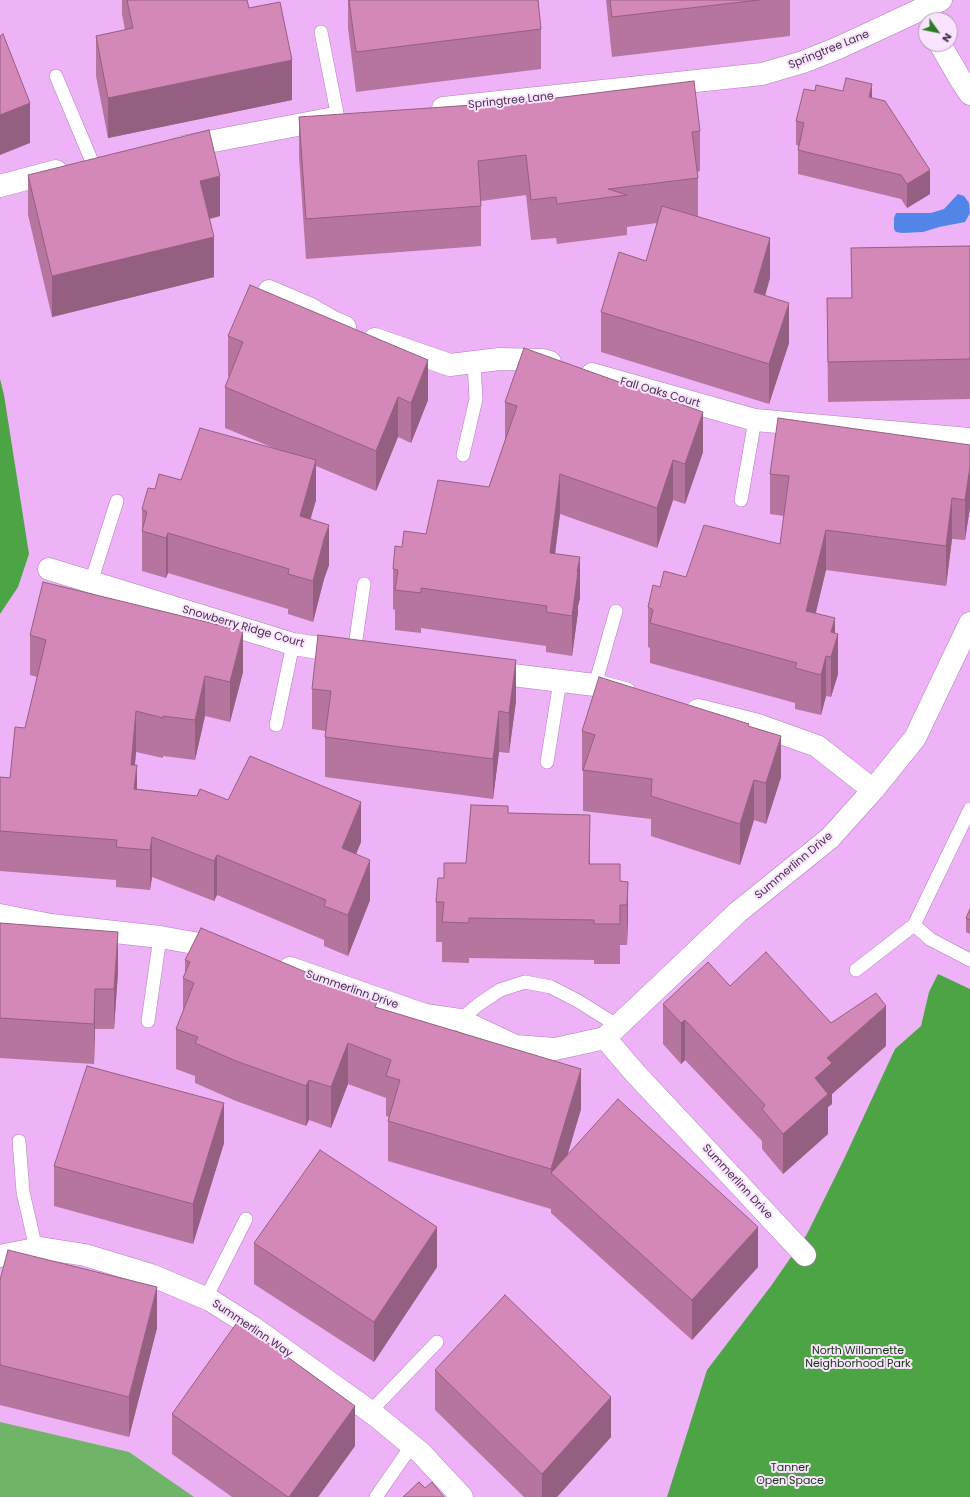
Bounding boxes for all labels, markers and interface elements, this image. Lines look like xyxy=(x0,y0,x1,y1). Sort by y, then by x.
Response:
north arrow xyxy=(918,12,958,52)
street label: Springtree Lane xyxy=(787,28,871,72)
text: N xyxy=(938,30,956,46)
street label: Springtree Lane xyxy=(468,90,554,112)
street label: Fall Oaks Court xyxy=(619,375,701,411)
street label: Snowberry Ridge Court xyxy=(181,603,305,651)
street label: Summerlinn Drive xyxy=(753,830,835,902)
street label: Summerlinn Drive xyxy=(304,968,400,1012)
street label: Summerlinn Drive xyxy=(699,1142,775,1222)
street label: Summerlinn Way xyxy=(209,1297,295,1361)
park label: North Willamette Neighborhood Park xyxy=(805,1344,911,1370)
park label: Tanner Open Space xyxy=(756,1461,824,1487)

